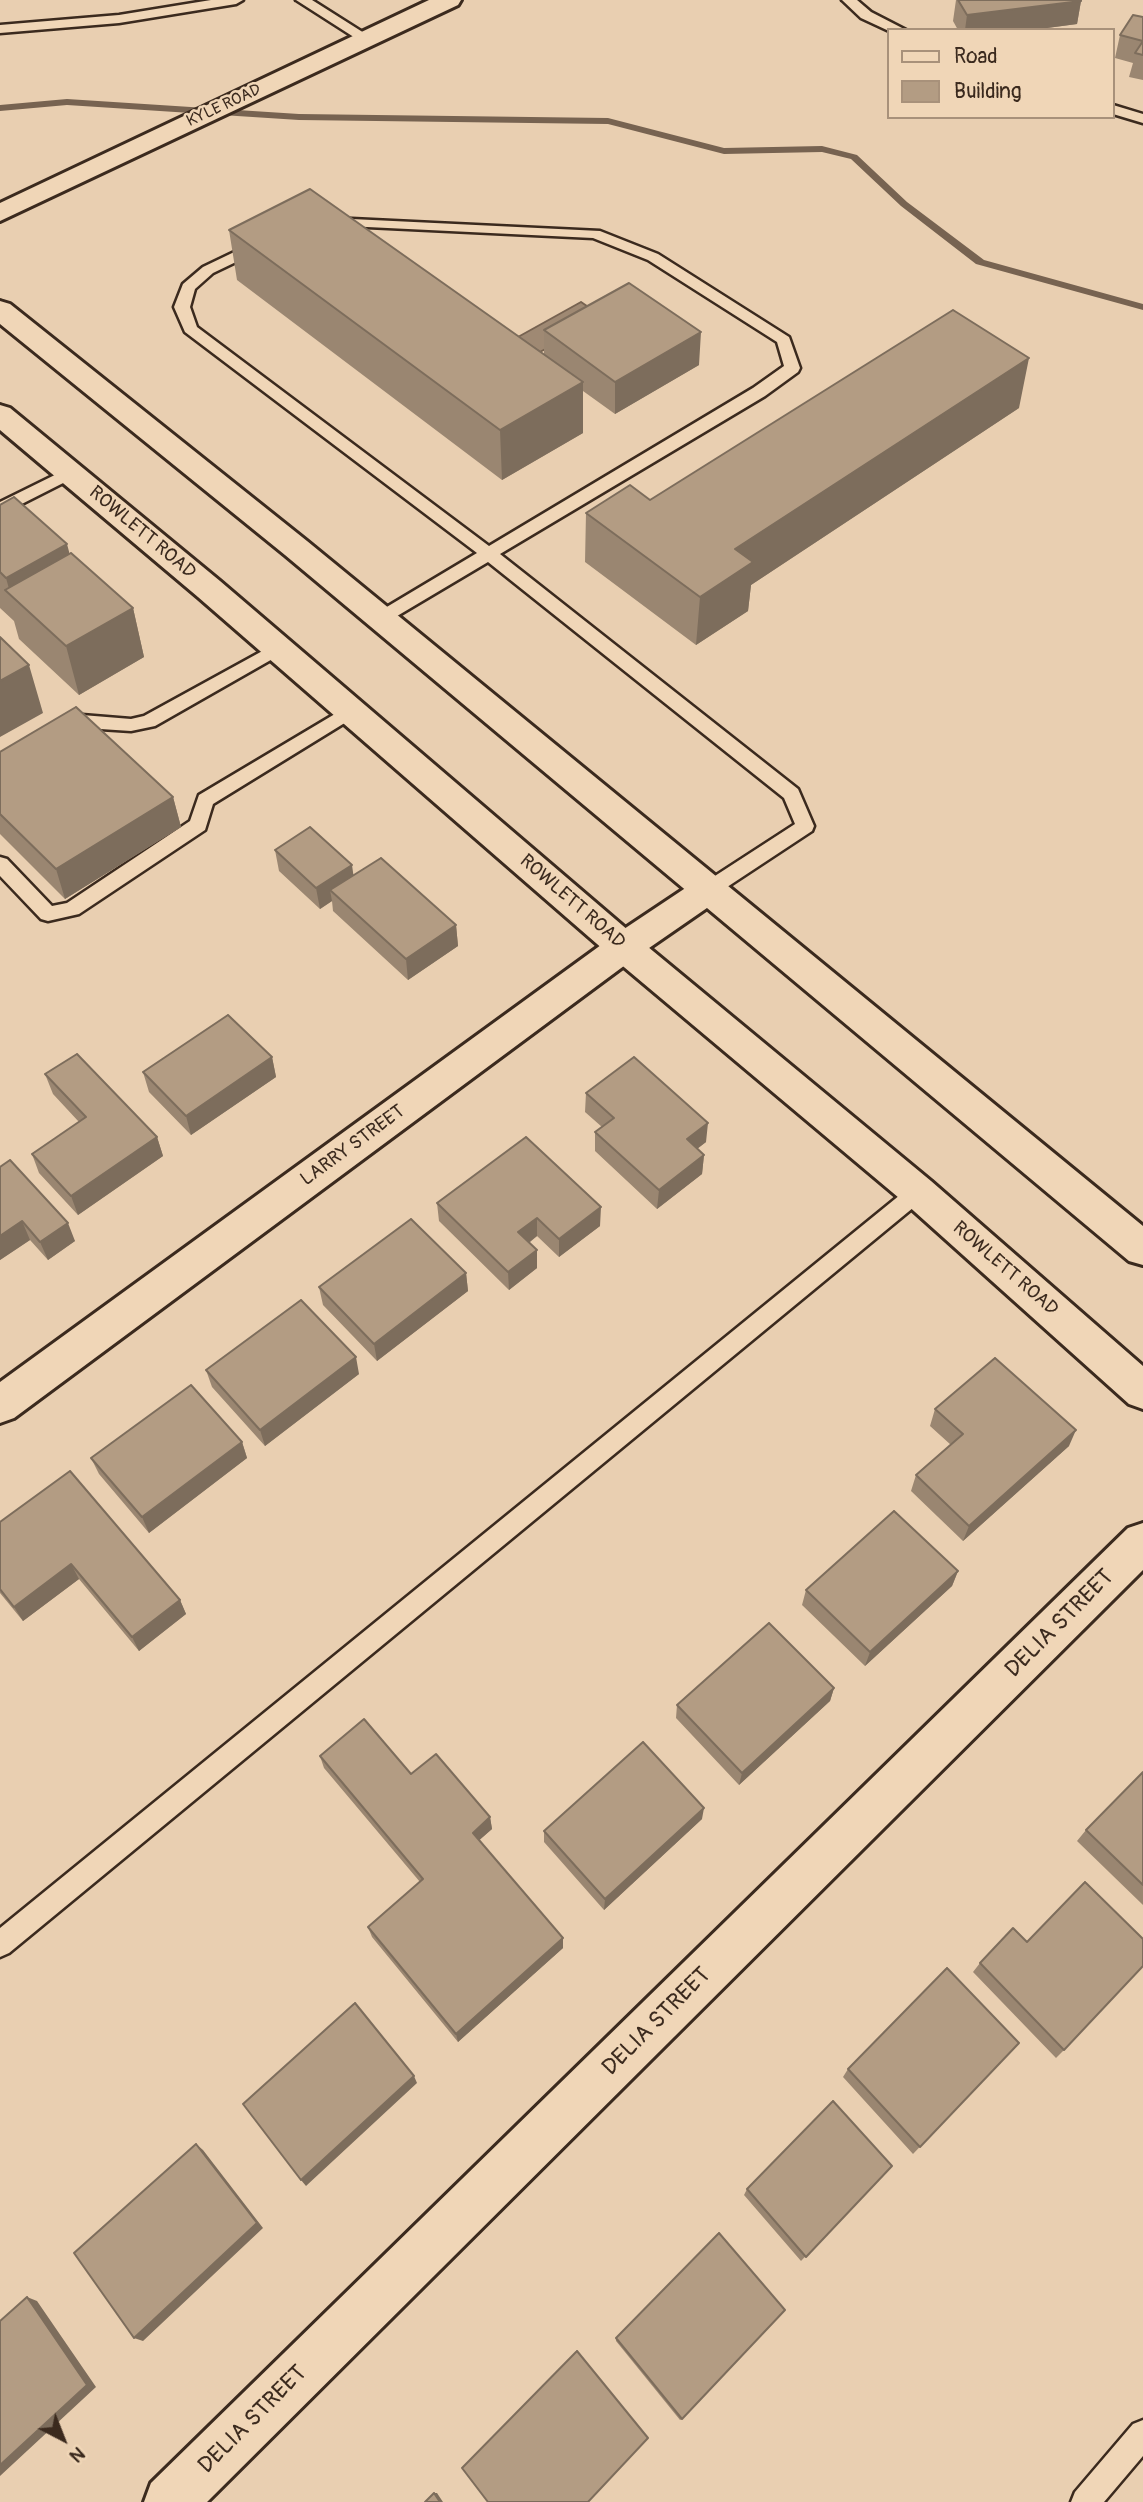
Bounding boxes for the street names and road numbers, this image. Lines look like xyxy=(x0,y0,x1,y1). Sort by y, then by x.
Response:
street label: KYLE ROAD xyxy=(184,80,264,132)
street label: ROWLETT ROAD xyxy=(84,482,200,584)
street label: ROWLETT ROAD xyxy=(515,850,629,954)
street label: LARRY STREET xyxy=(296,1101,410,1191)
street label: ROWLETT ROAD xyxy=(948,1217,1062,1321)
street label: DELIA STREET xyxy=(1000,1564,1120,1684)
street label: DELIA STREET xyxy=(597,1962,717,2082)
street label: DELIA STREET xyxy=(193,2360,313,2480)

